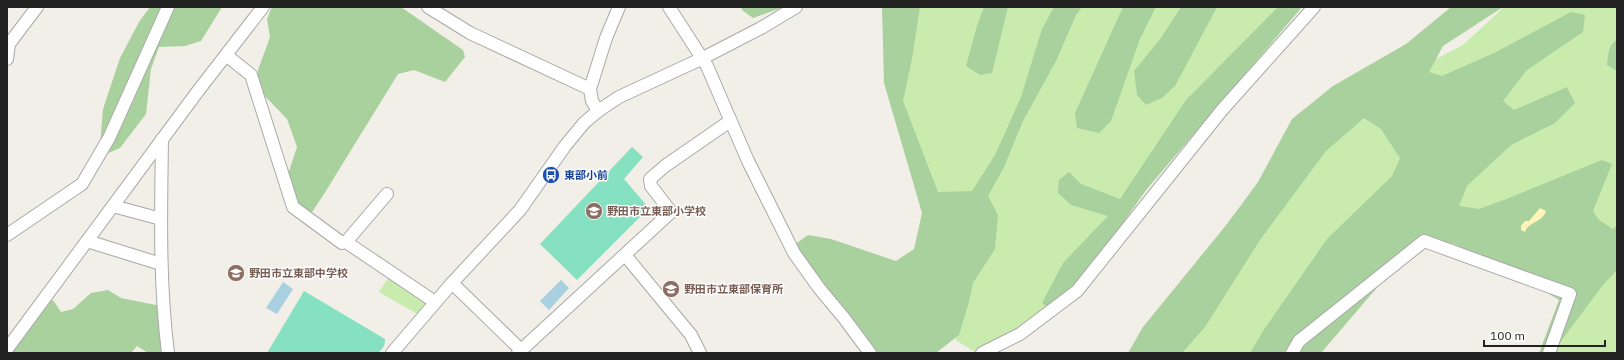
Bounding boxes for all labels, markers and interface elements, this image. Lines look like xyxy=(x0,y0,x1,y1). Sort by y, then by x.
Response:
bus stop icon: 東部小前 xyxy=(541,165,561,185)
place label: 東部小前 xyxy=(564,168,608,182)
school or university icon: 野田市立東部小学校 xyxy=(584,201,604,221)
place label: 野田市立東部小学校 xyxy=(607,204,706,218)
school or university icon: 野田市立東部中学校 xyxy=(226,263,246,283)
place label: 野田市立東部中学校 xyxy=(249,266,348,280)
school or university icon: 野田市立東部保育所 xyxy=(661,279,681,299)
place label: 野田市立東部保育所 xyxy=(684,282,783,296)
scale bar xyxy=(1484,322,1605,348)
text: 100 m xyxy=(1490,328,1525,343)

